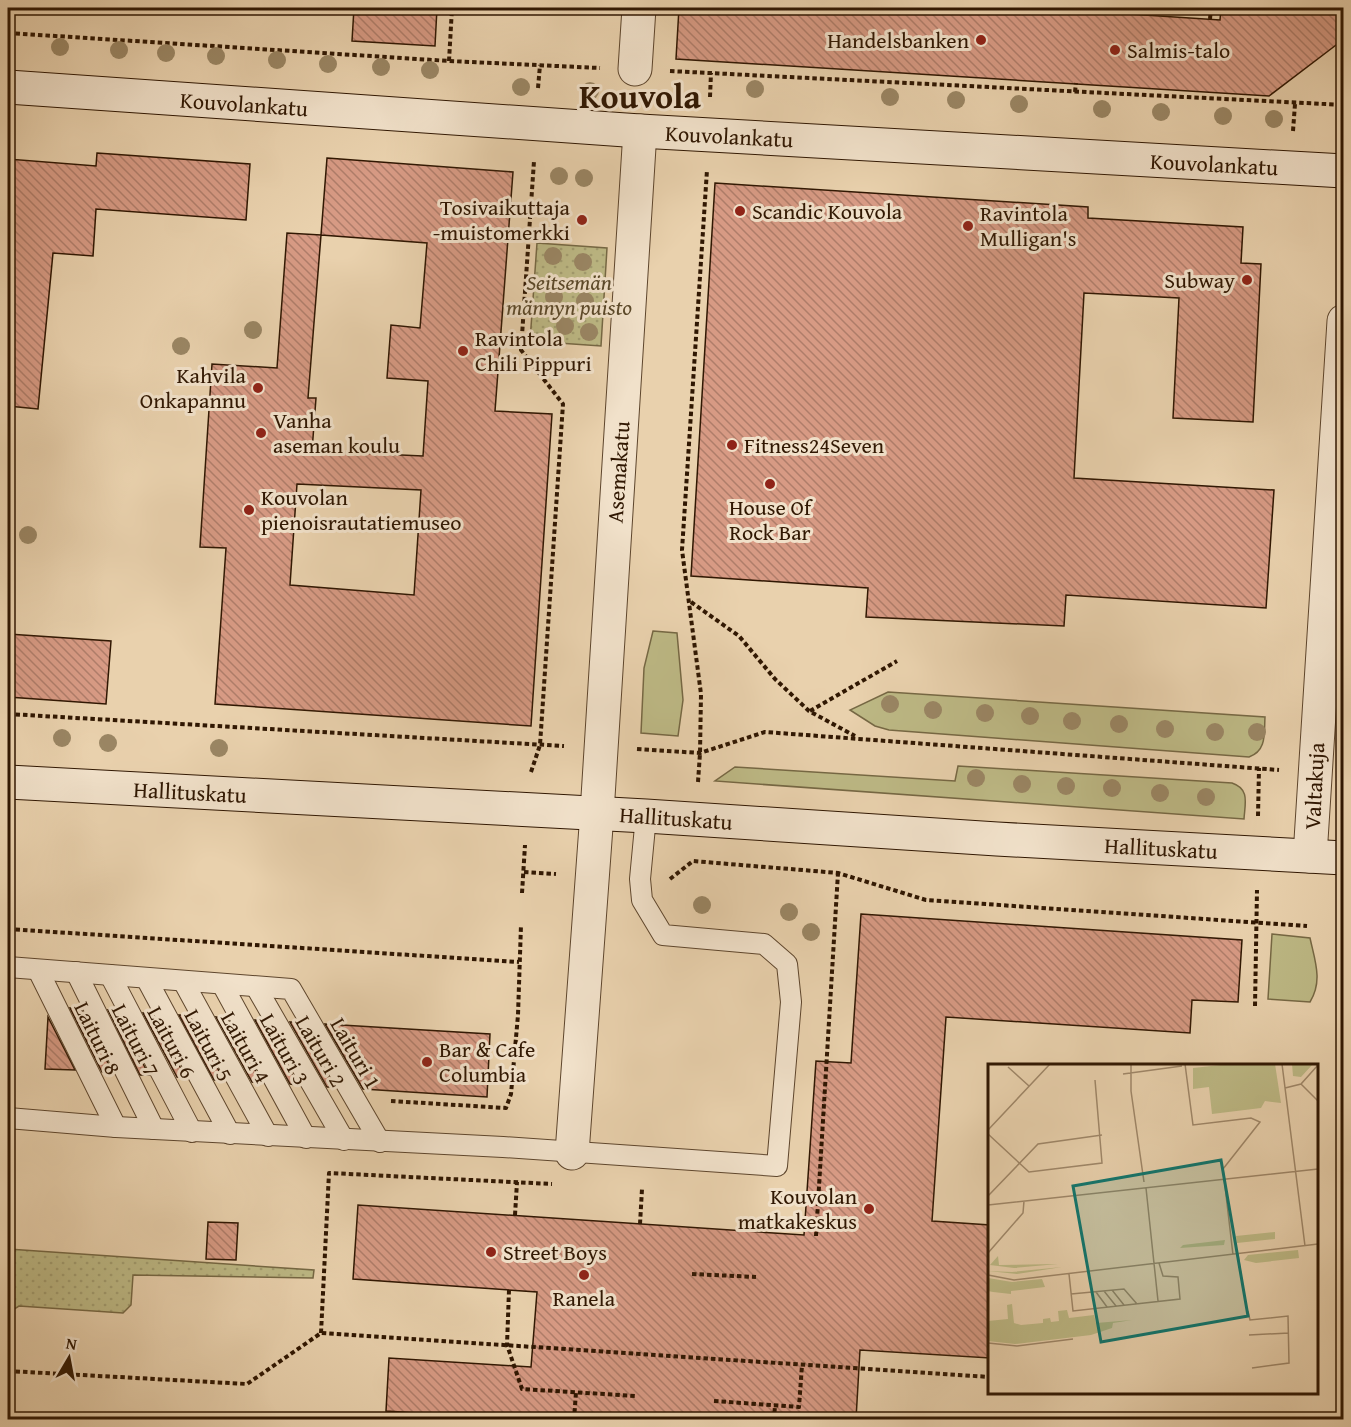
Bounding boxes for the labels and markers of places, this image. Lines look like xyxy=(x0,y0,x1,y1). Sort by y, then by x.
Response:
place label: Handelsbanken xyxy=(827,24,970,56)
marker: Handelsbanken xyxy=(974,33,988,47)
place label: Salmis-talo xyxy=(1127,34,1230,66)
marker: Salmis-talo xyxy=(1108,43,1122,57)
place label: Tosivaikuttaja -muistomerkki xyxy=(433,191,571,248)
place label: Scandic Kouvola xyxy=(752,195,903,227)
place label: Ravintola Mulligan's xyxy=(980,197,1077,254)
marker: Scandic Kouvola xyxy=(733,204,747,218)
marker: Tosivaikuttaja -muistomerkki xyxy=(575,213,589,227)
marker: Ravintola Mulligan's xyxy=(961,219,975,233)
place label: Subway xyxy=(1164,264,1235,296)
marker: Subway xyxy=(1240,273,1254,287)
place label: Ravintola Chili Pippuri xyxy=(475,322,592,379)
marker: Ravintola Chili Pippuri xyxy=(456,344,470,358)
place label: Kahvila Onkapannu xyxy=(140,359,247,416)
marker: Kahvila Onkapannu xyxy=(251,381,265,395)
place label: Vanha aseman koulu xyxy=(273,404,400,461)
marker: Vanha aseman koulu xyxy=(254,426,268,440)
place label: Fitness24Seven xyxy=(744,429,885,461)
marker: Fitness24Seven xyxy=(725,438,739,452)
marker: House Of Rock Bar xyxy=(763,477,777,491)
place label: Kouvolan pienoisrautatiemuseo xyxy=(261,481,462,538)
place label: House Of Rock Bar xyxy=(729,491,814,548)
marker: Kouvolan pienoisrautatiemuseo xyxy=(242,503,256,517)
place label: Bar & Cafe Columbia xyxy=(439,1033,535,1090)
marker: Bar & Cafe Columbia xyxy=(420,1055,434,1069)
place label: Kouvolan matkakeskus xyxy=(738,1180,858,1237)
marker: Kouvolan matkakeskus xyxy=(862,1202,876,1216)
place label: Street Boys xyxy=(503,1236,607,1268)
marker: Street Boys xyxy=(484,1245,498,1259)
marker: Ranela xyxy=(577,1268,591,1282)
place label: Ranela xyxy=(553,1282,616,1314)

